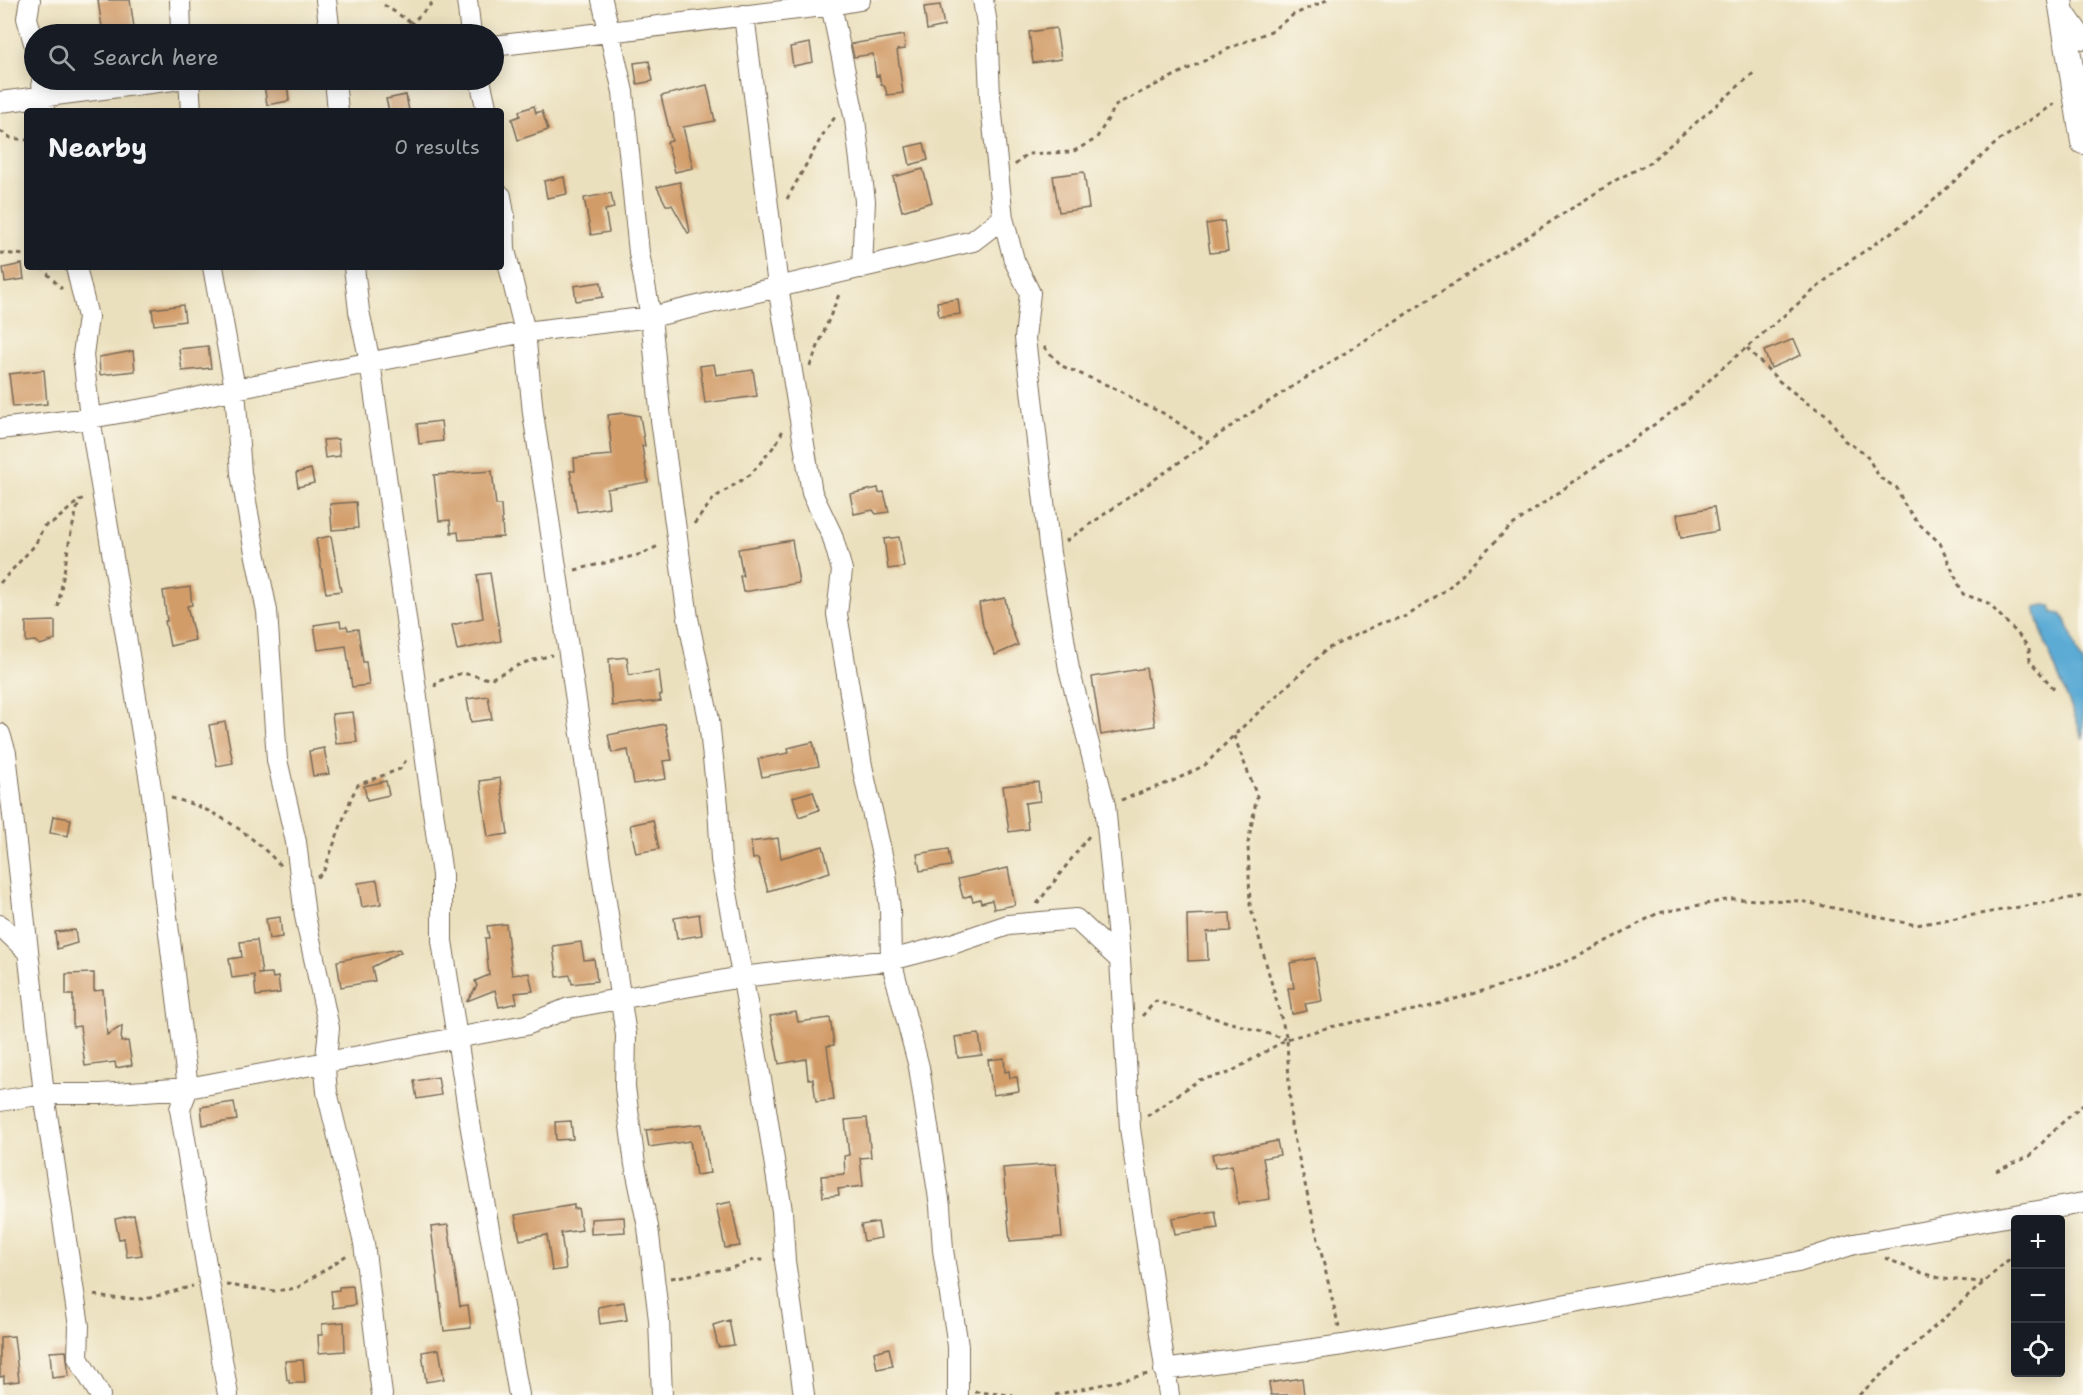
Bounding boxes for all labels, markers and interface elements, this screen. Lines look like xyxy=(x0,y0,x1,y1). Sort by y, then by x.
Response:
search box xyxy=(24,24,504,90)
icon: search xyxy=(45,41,78,74)
text: Search here xyxy=(93,43,219,72)
text: Nearby xyxy=(48,130,147,165)
text: 0 results xyxy=(394,134,480,160)
map controls xyxy=(2011,1215,2065,1377)
button: + xyxy=(2011,1215,2065,1269)
button: − xyxy=(2011,1269,2065,1323)
button: locate xyxy=(2011,1323,2065,1377)

